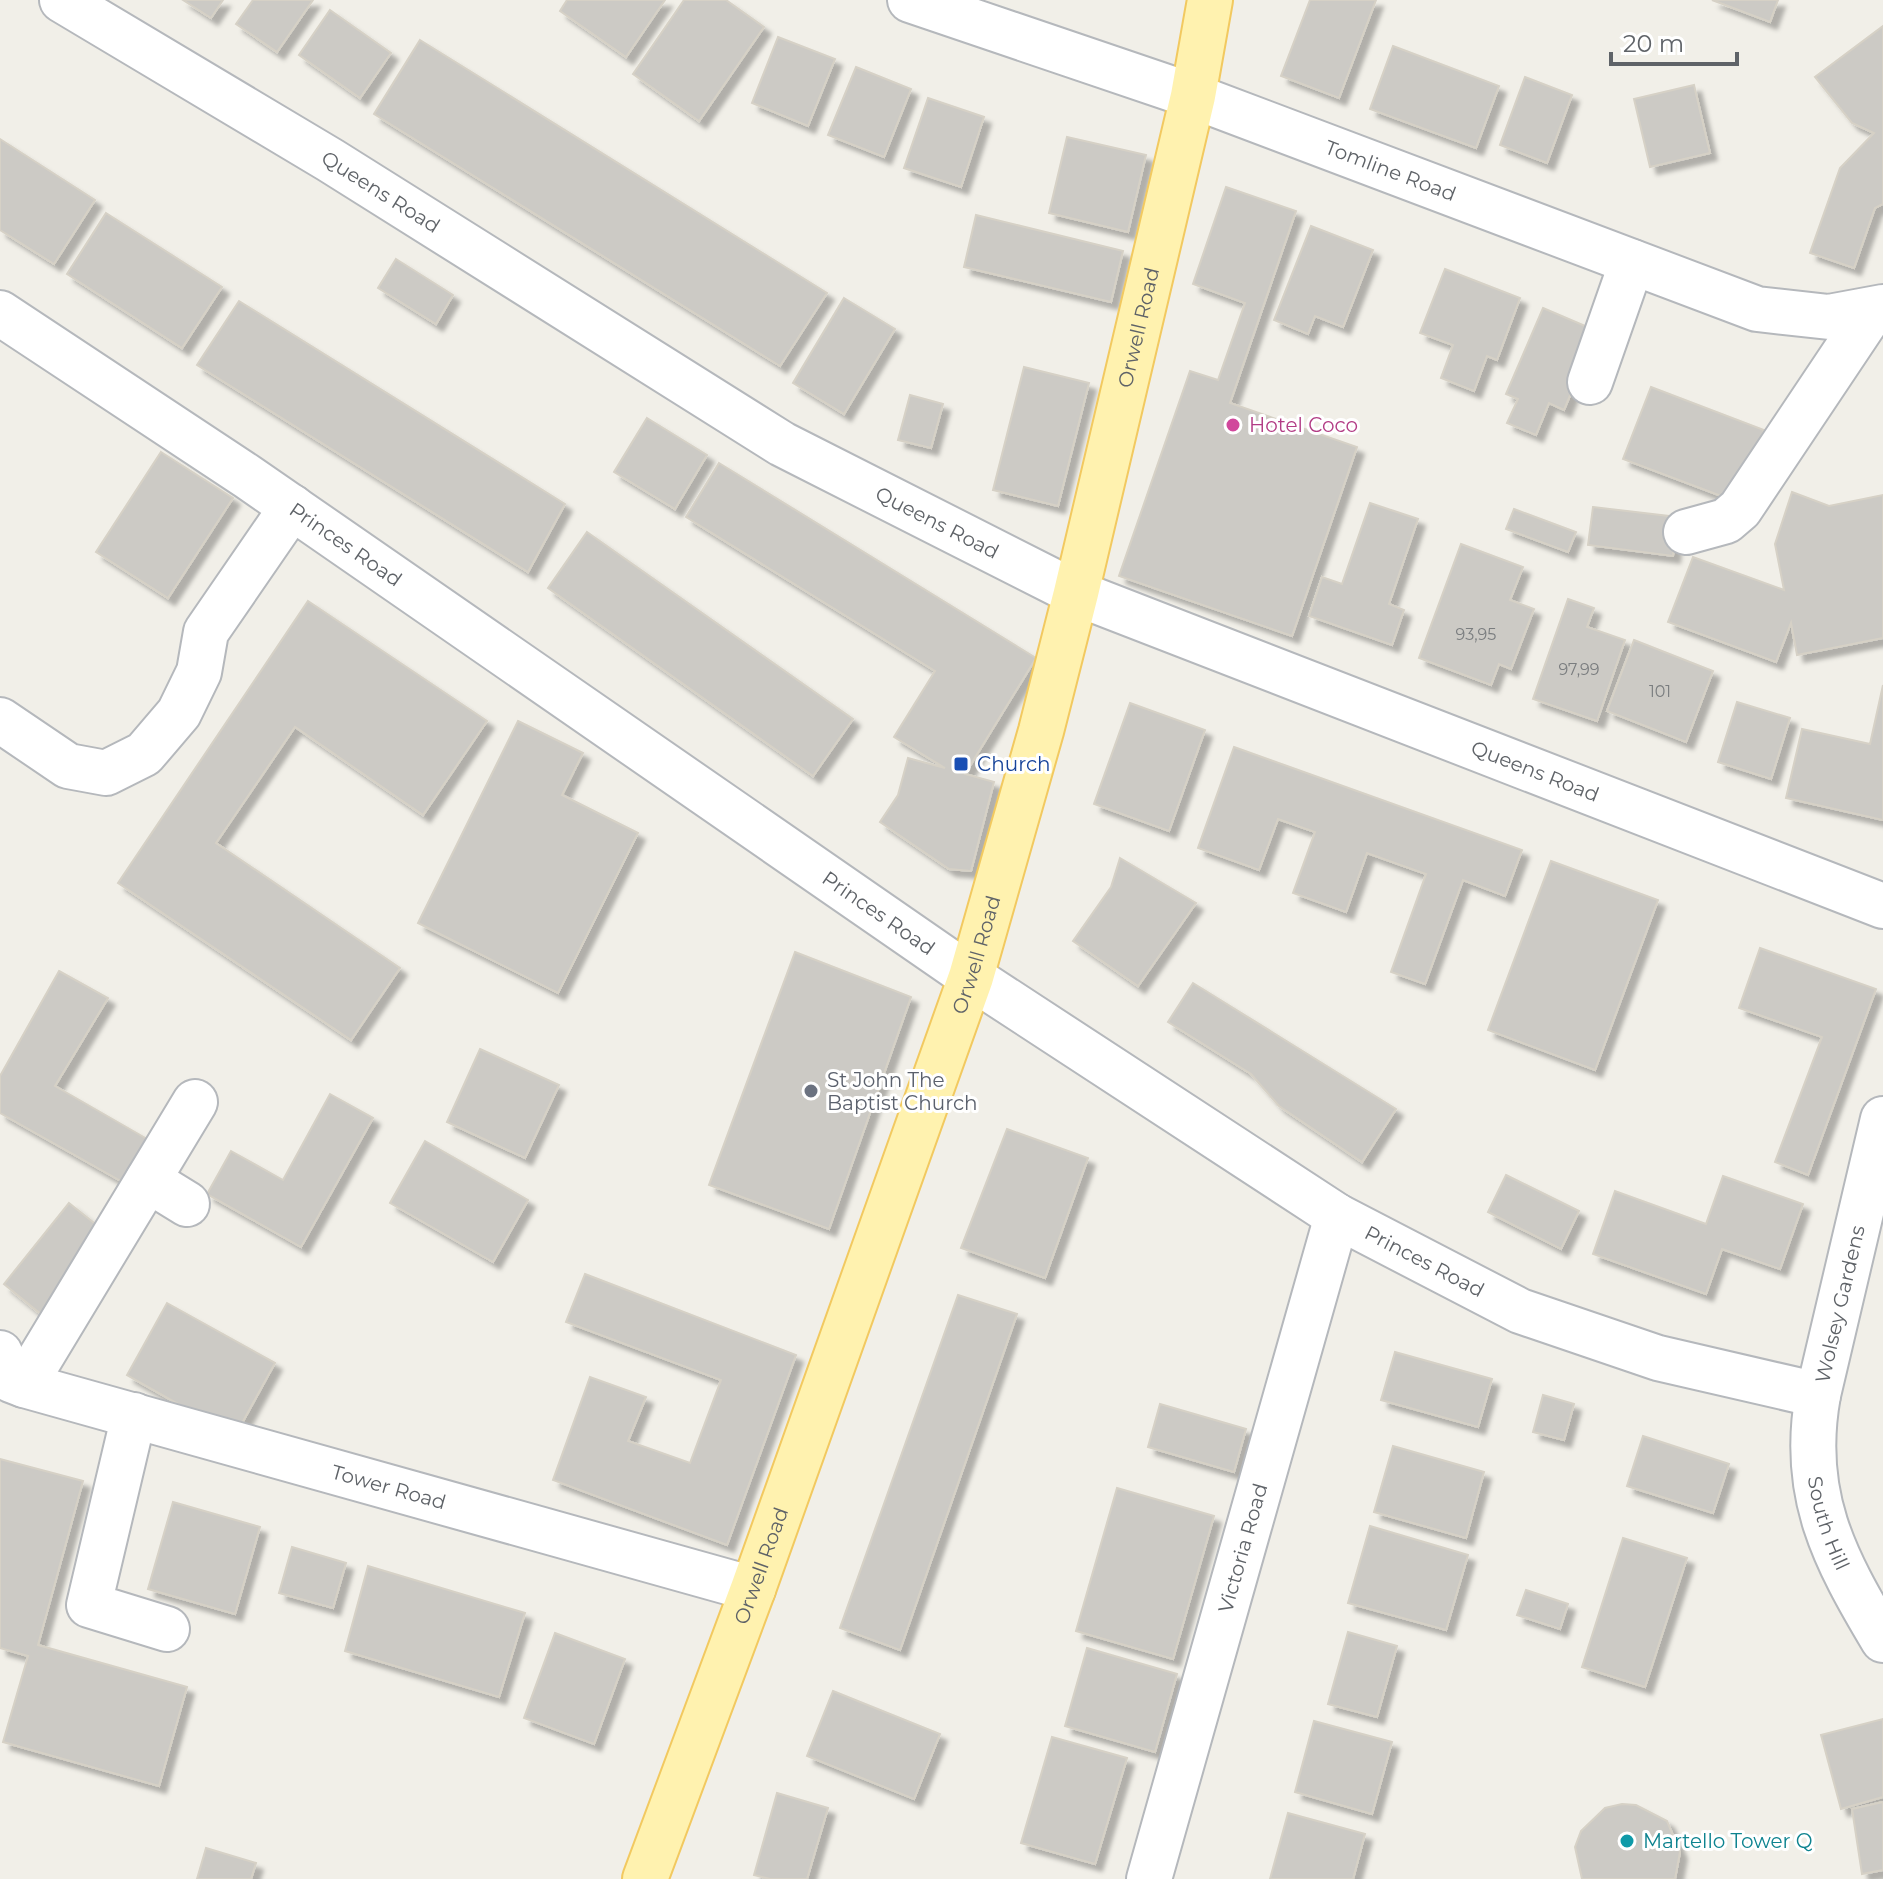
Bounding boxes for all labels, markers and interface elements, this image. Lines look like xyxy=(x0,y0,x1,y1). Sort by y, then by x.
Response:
scale bar xyxy=(1611,16,1737,66)
text: 20 m xyxy=(1623,29,1684,58)
street label: Tomline Road xyxy=(1322,135,1459,206)
street label: Queens Road xyxy=(317,146,444,238)
street label: Orwell Road xyxy=(1113,265,1164,390)
place label: Hotel Coco xyxy=(1249,413,1358,437)
marker: Hotel Coco xyxy=(1224,416,1242,434)
street label: Queens Road xyxy=(871,481,1003,564)
street label: Princes Road xyxy=(285,497,406,592)
house number: 93,95 xyxy=(1456,625,1496,644)
house number: 97,99 xyxy=(1558,660,1600,679)
house number: 101 xyxy=(1649,682,1671,701)
street label: Queens Road xyxy=(1468,735,1603,807)
place label: Church xyxy=(977,752,1051,776)
marker: Church xyxy=(952,755,970,773)
street label: Princes Road xyxy=(818,866,939,960)
street label: Orwell Road xyxy=(947,893,1006,1017)
place label: St John The Baptist Church xyxy=(827,1068,978,1115)
marker: St John The Baptist Church xyxy=(802,1082,820,1100)
street label: Princes Road xyxy=(1361,1220,1488,1302)
street label: Wolsey Gardens xyxy=(1810,1223,1870,1385)
street label: Tower Road xyxy=(329,1460,449,1515)
street label: South Hill xyxy=(1803,1475,1854,1574)
street label: Victoria Road xyxy=(1213,1481,1273,1615)
street label: Orwell Road xyxy=(729,1504,793,1628)
place label: Martello Tower Q xyxy=(1643,1829,1813,1853)
marker: Martello Tower Q xyxy=(1618,1832,1636,1850)

